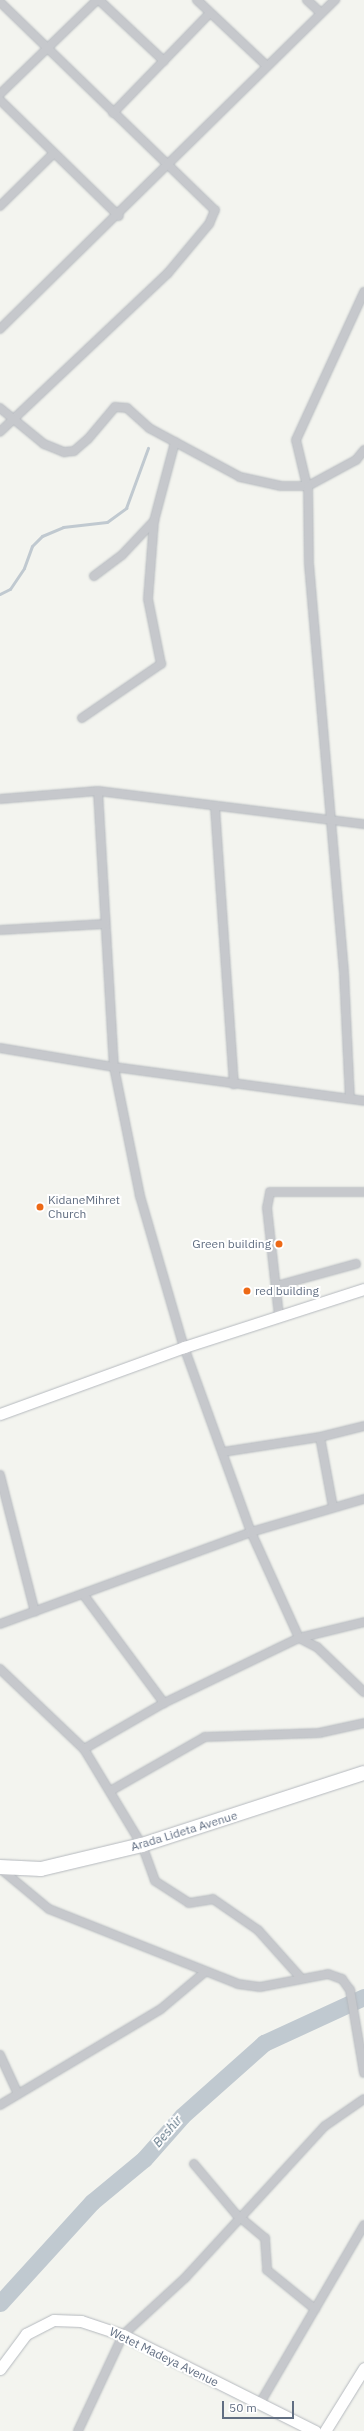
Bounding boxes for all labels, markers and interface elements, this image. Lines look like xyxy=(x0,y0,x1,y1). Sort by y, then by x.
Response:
place label: KidaneMihret Church xyxy=(48,1193,120,1221)
marker: KidaneMihret Church xyxy=(35,1202,45,1212)
place label: Green building xyxy=(192,1237,271,1251)
marker: Green building xyxy=(274,1239,284,1249)
place label: red building xyxy=(255,1284,319,1298)
marker: red building xyxy=(242,1286,252,1296)
street label: Arada Lideta Avenue xyxy=(129,1808,239,1854)
water label: Beshir xyxy=(150,2113,186,2151)
street label: Wetet Madeya Avenue xyxy=(107,2324,221,2390)
scale bar xyxy=(224,2393,296,2419)
text: 50 m xyxy=(229,2400,257,2415)

